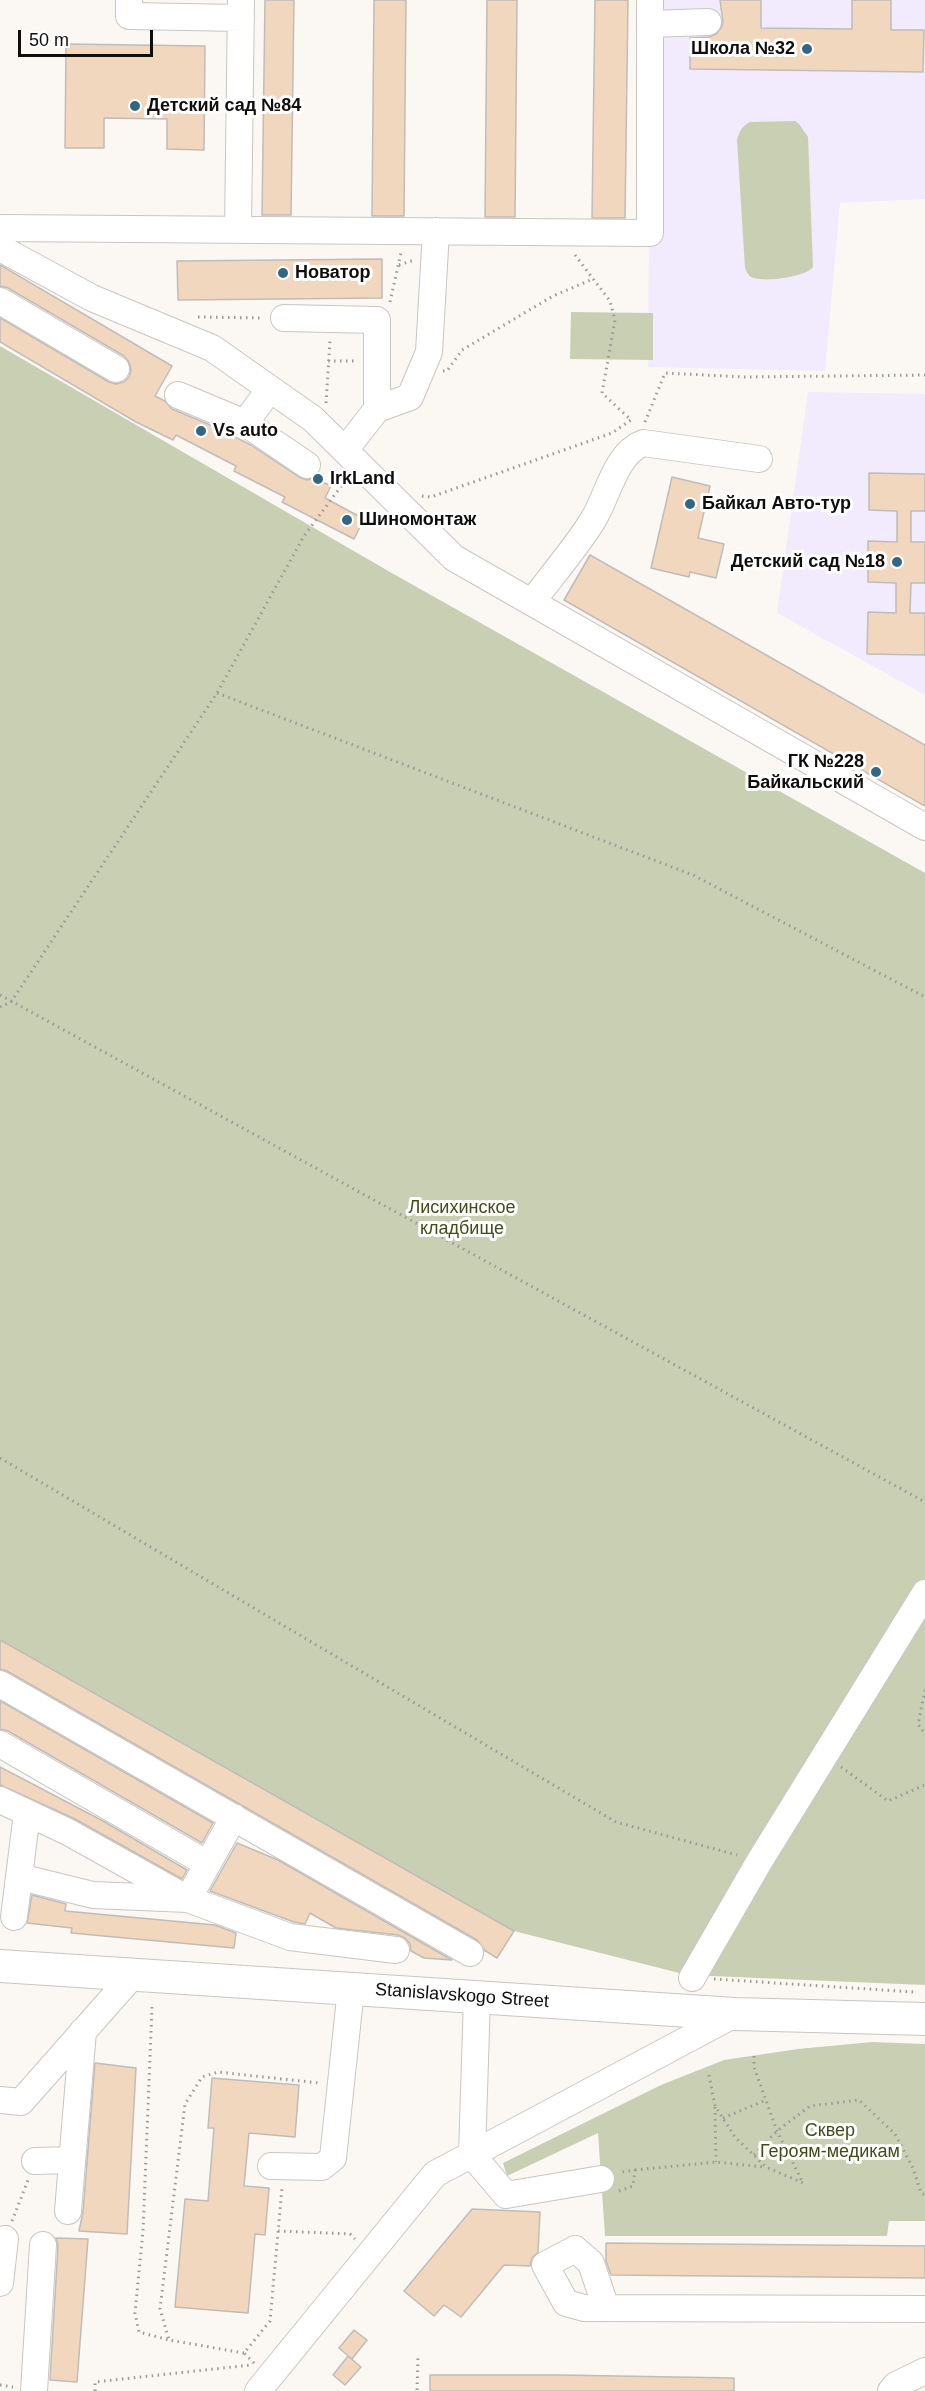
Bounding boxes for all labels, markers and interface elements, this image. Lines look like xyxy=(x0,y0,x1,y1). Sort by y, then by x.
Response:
scale bar xyxy=(21,18,156,56)
text: 50 m xyxy=(29,30,69,50)
place label: Школа №32 xyxy=(691,38,795,60)
marker: Школа №32 xyxy=(800,42,814,56)
place label: Детский сад №84 xyxy=(147,95,301,117)
marker: Детский сад №84 xyxy=(128,99,142,113)
place label: Новатор xyxy=(295,262,370,284)
marker: Новатор xyxy=(276,266,290,280)
place label: Vs auto xyxy=(213,420,278,442)
marker: Vs auto xyxy=(194,424,208,438)
place label: IrkLand xyxy=(330,468,395,490)
marker: IrkLand xyxy=(311,472,325,486)
place label: Байкал Авто-тур xyxy=(702,493,851,515)
marker: Байкал Авто-тур xyxy=(683,497,697,511)
place label: Шиномонтаж xyxy=(359,509,476,531)
marker: Шиномонтаж xyxy=(340,513,354,527)
place label: Детский сад №18 xyxy=(731,551,885,573)
marker: Детский сад №18 xyxy=(890,555,904,569)
place label: ГК №228 Байкальский xyxy=(747,751,864,794)
marker: ГК №228 Байкальский xyxy=(869,765,883,779)
park label: Лисихинское кладбище xyxy=(408,1197,516,1240)
street label: Stanislavskogo Street xyxy=(374,1979,550,2013)
park label: Сквер Героям-медикам xyxy=(760,2120,900,2162)

